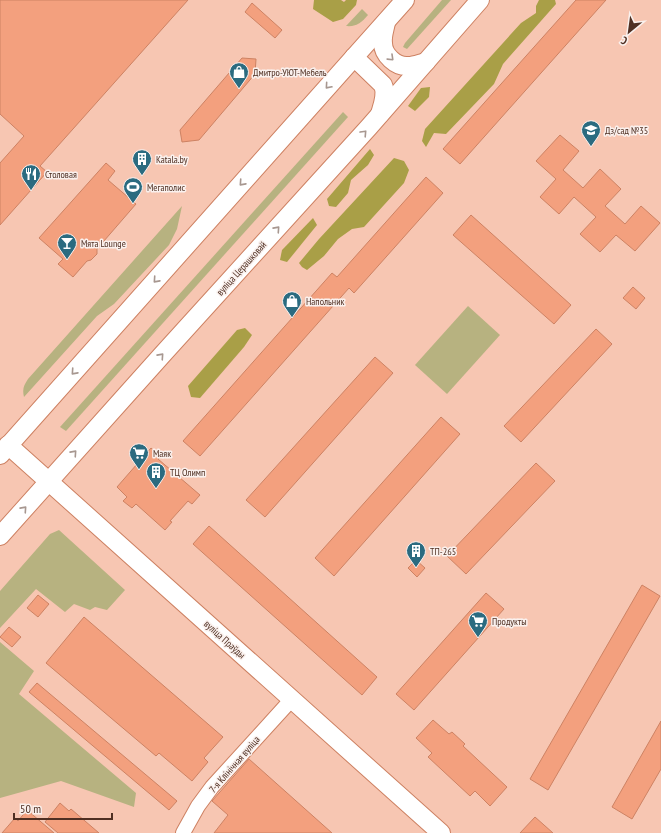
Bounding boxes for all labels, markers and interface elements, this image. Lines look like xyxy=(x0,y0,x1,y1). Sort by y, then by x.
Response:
north arrow xyxy=(609,12,649,52)
text: С xyxy=(619,33,630,48)
one-way arrow xyxy=(386,53,393,61)
shop icon: Дмитро-УЮТ-Мебель xyxy=(228,61,250,89)
place label: Дмитро-УЮТ-Мебель xyxy=(253,66,327,79)
one-way arrow xyxy=(326,81,333,89)
school or university icon: Дз/сад №35 xyxy=(580,119,602,147)
place label: Дз/сад №35 xyxy=(605,124,648,137)
one-way arrow xyxy=(360,130,367,138)
building icon: Katala.by xyxy=(131,148,153,176)
place label: Katala.by xyxy=(156,153,188,166)
restaurant icon: Столовая xyxy=(20,163,42,191)
place label: Столовая xyxy=(45,168,77,181)
sports icon: Мегаполис xyxy=(122,176,144,204)
one-way arrow xyxy=(239,178,247,186)
place label: Мегаполис xyxy=(147,181,186,194)
one-way arrow xyxy=(272,226,279,234)
bar icon: Мята Lounge xyxy=(56,232,78,260)
place label: Мята Lounge xyxy=(81,237,126,250)
street label: вуліца Церашковай xyxy=(214,238,269,298)
one-way arrow xyxy=(153,276,160,283)
shop icon: Напольник xyxy=(281,290,303,318)
place label: Напольник xyxy=(306,295,345,308)
one-way arrow xyxy=(156,353,163,361)
one-way arrow xyxy=(71,367,79,375)
supermarket icon: Маяк xyxy=(128,442,150,470)
place label: Маяк xyxy=(153,447,171,460)
one-way arrow xyxy=(70,450,77,458)
building icon: ТЦ Олимп xyxy=(145,461,167,489)
place label: ТЦ Олимп xyxy=(170,466,205,479)
one-way arrow xyxy=(20,506,27,514)
building icon: ТП-265 xyxy=(405,540,427,568)
place label: ТП-265 xyxy=(430,545,456,558)
supermarket icon: Продукты xyxy=(467,610,489,638)
place label: Продукты xyxy=(492,615,527,628)
street label: вуліца Праўды xyxy=(201,617,248,661)
street label: 7-я Клінічная вуліца xyxy=(206,733,263,795)
scale bar xyxy=(14,795,112,821)
text: 50 m xyxy=(20,801,41,816)

